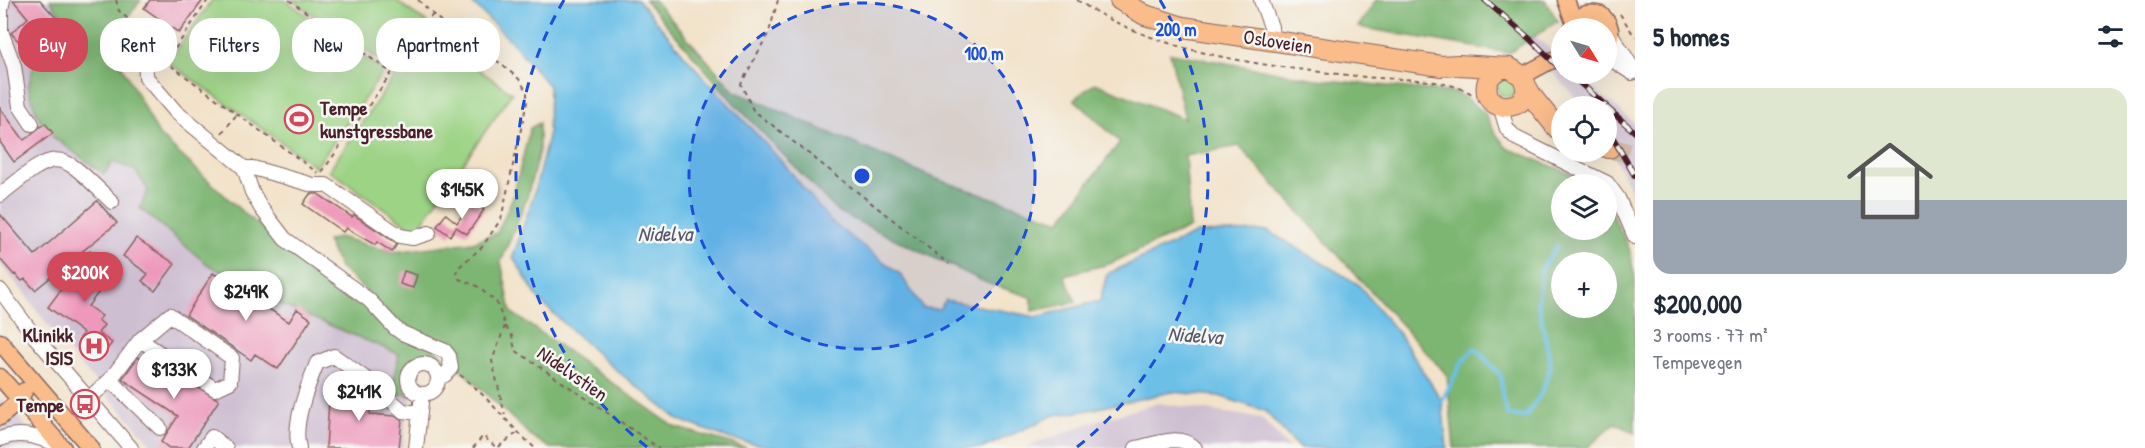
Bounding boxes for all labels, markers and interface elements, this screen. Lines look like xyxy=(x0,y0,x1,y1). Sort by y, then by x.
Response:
text: 200 m xyxy=(1156,17,1196,42)
chip: Buy xyxy=(18,18,88,72)
chip: Rent xyxy=(100,18,177,72)
chip: Filters xyxy=(189,18,280,72)
chip: New xyxy=(292,18,364,72)
chip: Apartment xyxy=(376,18,500,72)
north arrow xyxy=(1551,18,1617,84)
map controls xyxy=(1551,18,1617,318)
text: 5 homes xyxy=(1653,19,1729,54)
icon: filters xyxy=(2094,20,2127,53)
street label: Osloveien xyxy=(1241,22,1315,60)
text: 100 m xyxy=(964,41,1004,66)
place label: Tempe kunstgressbane xyxy=(319,94,433,145)
button: locate xyxy=(1551,96,1617,162)
sports icon: Tempe kunstgressbane xyxy=(283,103,315,135)
icon: home xyxy=(1836,127,1944,235)
centre of rings xyxy=(852,166,872,186)
pin: $145K xyxy=(420,169,504,220)
button: layers xyxy=(1551,174,1617,240)
text: $145K xyxy=(440,175,484,202)
water label: Nidelva xyxy=(638,219,695,248)
pin: $200K xyxy=(43,252,127,303)
button: + xyxy=(1551,252,1617,318)
text: $200K xyxy=(61,258,109,285)
pin: $249K xyxy=(204,271,288,322)
text: $249K xyxy=(224,277,268,304)
text: $200,000 xyxy=(1653,286,1742,321)
water label: Nidelva xyxy=(1167,319,1226,352)
place label: Klinikk ISIS xyxy=(23,321,74,371)
text: 3 rooms · 77 m² xyxy=(1653,321,1767,348)
hospital icon: Klinikk ISIS xyxy=(78,330,110,362)
street label: Nidelvstien xyxy=(532,339,614,407)
text: Tempevegen xyxy=(1653,348,1742,375)
pin: $133K xyxy=(132,349,216,400)
text: $133K xyxy=(151,355,197,382)
pin: $241K xyxy=(317,371,401,422)
text: $241K xyxy=(337,377,381,404)
bus stop icon: Tempe xyxy=(69,388,101,420)
place label: Tempe xyxy=(16,391,64,419)

